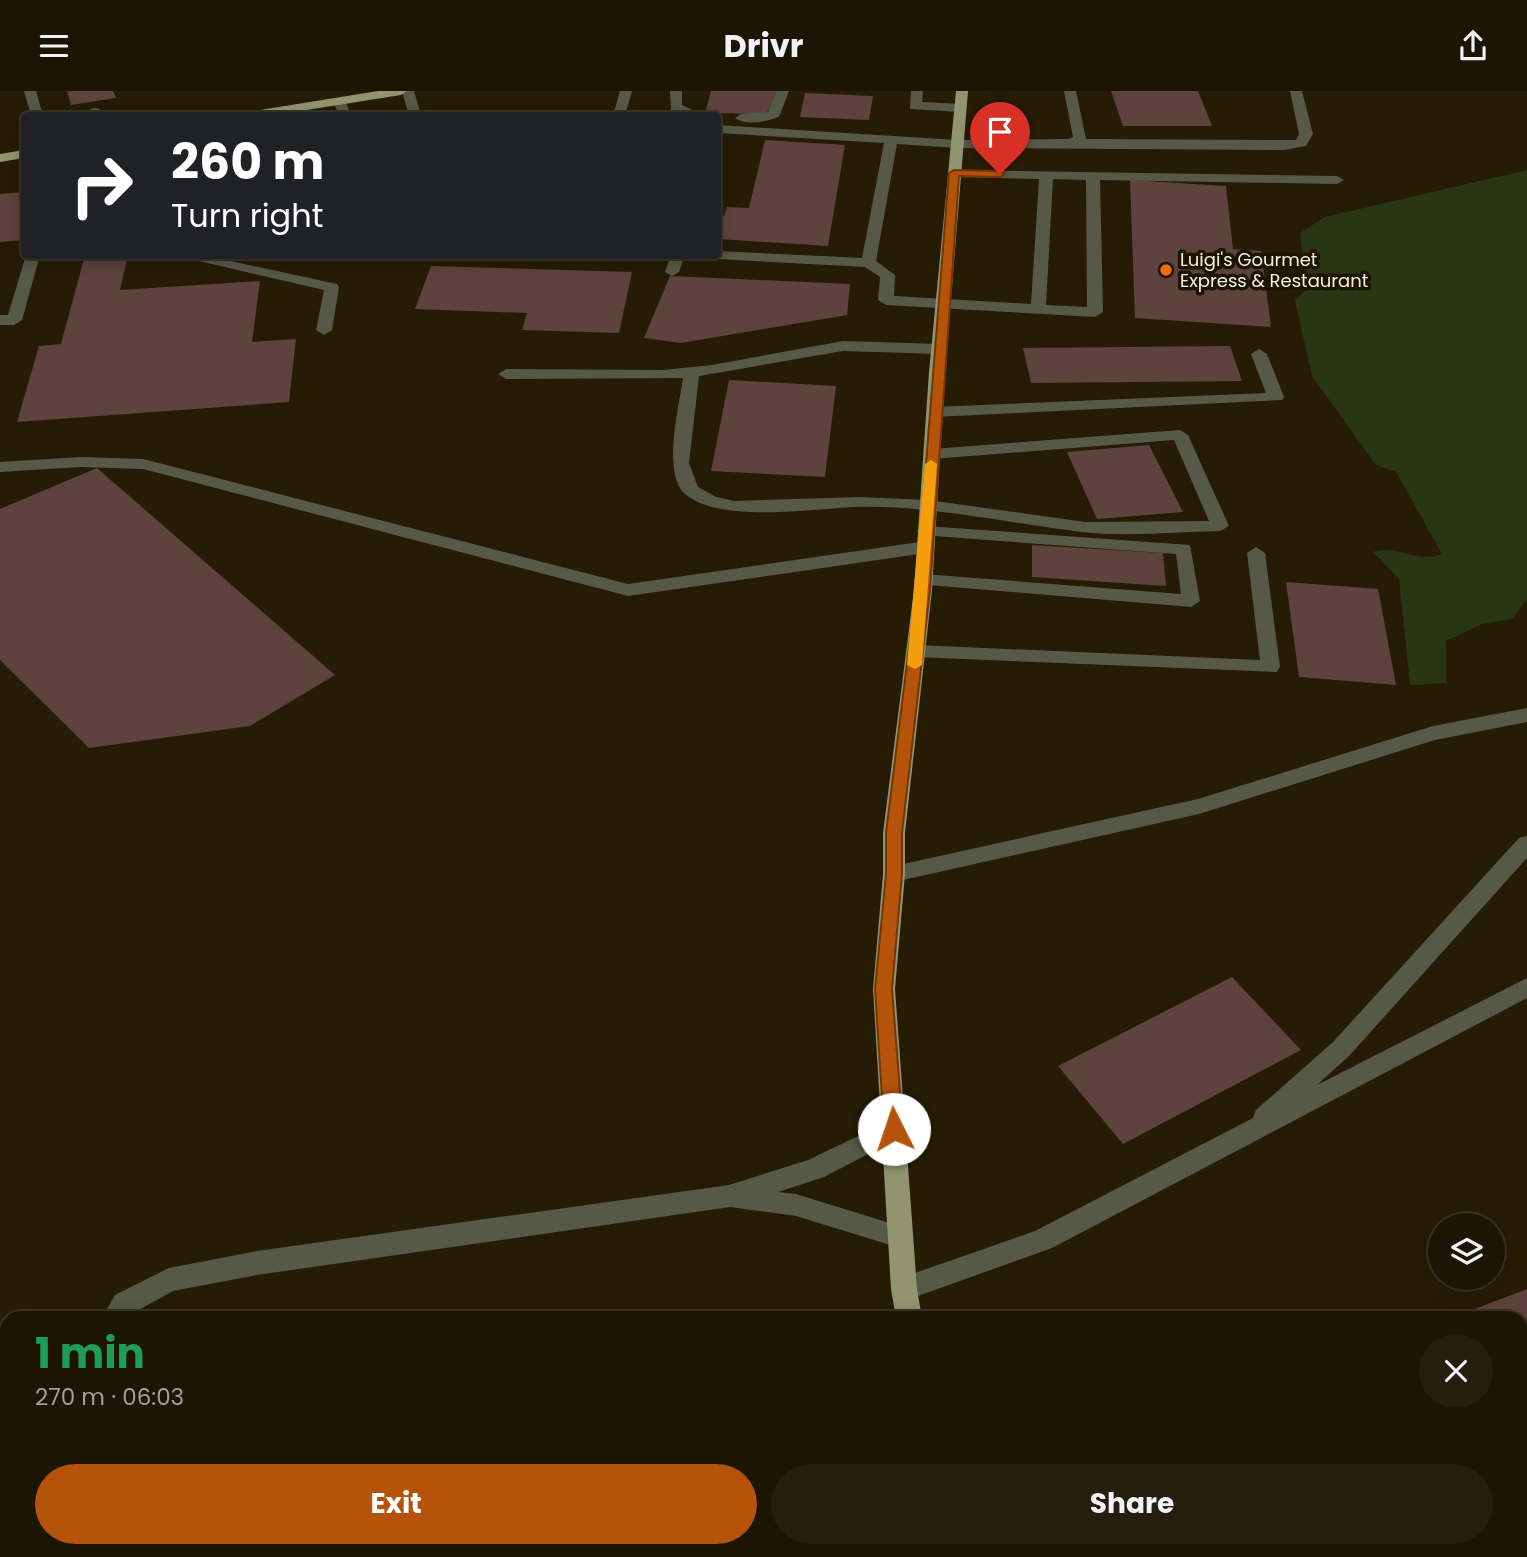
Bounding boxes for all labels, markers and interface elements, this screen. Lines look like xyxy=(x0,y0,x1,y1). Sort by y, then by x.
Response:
text: Drivr xyxy=(723,23,804,68)
icon: menu xyxy=(35,27,73,65)
icon: share xyxy=(1454,27,1492,65)
pin xyxy=(970,102,1030,174)
icon: arrive xyxy=(981,113,1019,151)
text: 260 m xyxy=(171,128,324,196)
icon: right xyxy=(56,140,147,231)
text: Turn right xyxy=(171,193,323,238)
place label: Luigi's Gourmet Express & Restaurant xyxy=(1180,247,1368,293)
marker: Luigi's Gourmet Express & Restaurant xyxy=(1158,262,1174,278)
position arrow xyxy=(857,1092,931,1166)
map controls xyxy=(1428,1213,1505,1290)
button: layers xyxy=(1428,1213,1505,1290)
text: 1 min xyxy=(35,1324,145,1383)
button: close xyxy=(1419,1334,1493,1408)
text: 270 m · 06:03 xyxy=(35,1381,184,1413)
button: Exit xyxy=(35,1464,757,1544)
button: Share xyxy=(771,1464,1493,1544)

